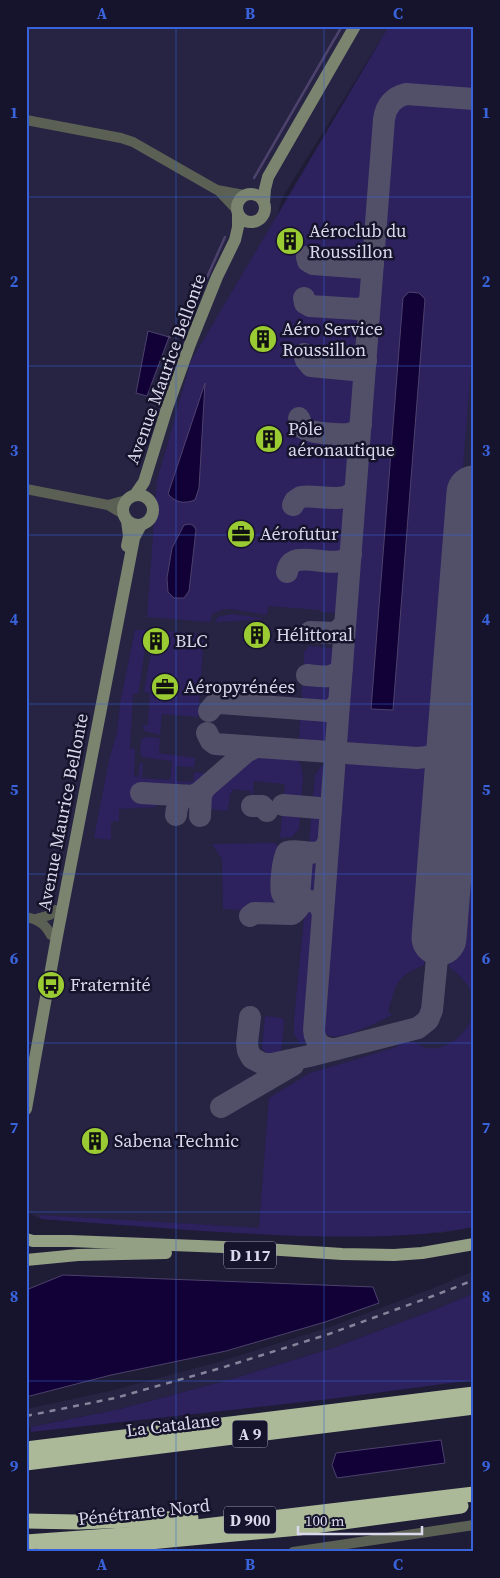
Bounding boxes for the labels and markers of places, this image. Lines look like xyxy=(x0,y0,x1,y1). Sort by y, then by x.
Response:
place label: Aéroclub du Roussillon xyxy=(309,218,406,264)
building icon: Aéroclub du Roussillon xyxy=(275,226,305,256)
place label: Aéro Service Roussillon xyxy=(282,316,383,362)
building icon: Aéro Service Roussillon xyxy=(248,324,278,354)
place label: Pôle aéronautique xyxy=(288,416,395,462)
building icon: Pôle aéronautique xyxy=(254,424,284,454)
office icon: Aérofutur xyxy=(226,519,256,549)
place label: Aérofutur xyxy=(260,521,339,546)
building icon: Hélittoral xyxy=(242,620,272,650)
place label: Hélittoral xyxy=(276,622,353,647)
building icon: BLC xyxy=(141,626,171,656)
place label: BLC xyxy=(175,628,208,653)
office icon: Aéropyrénées xyxy=(150,672,180,702)
place label: Aéropyrénées xyxy=(184,674,295,699)
bus stop icon: Fraternité xyxy=(36,970,66,1000)
place label: Fraternité xyxy=(70,972,151,997)
building icon: Sabena Technic xyxy=(80,1126,110,1156)
place label: Sabena Technic xyxy=(114,1128,239,1153)

